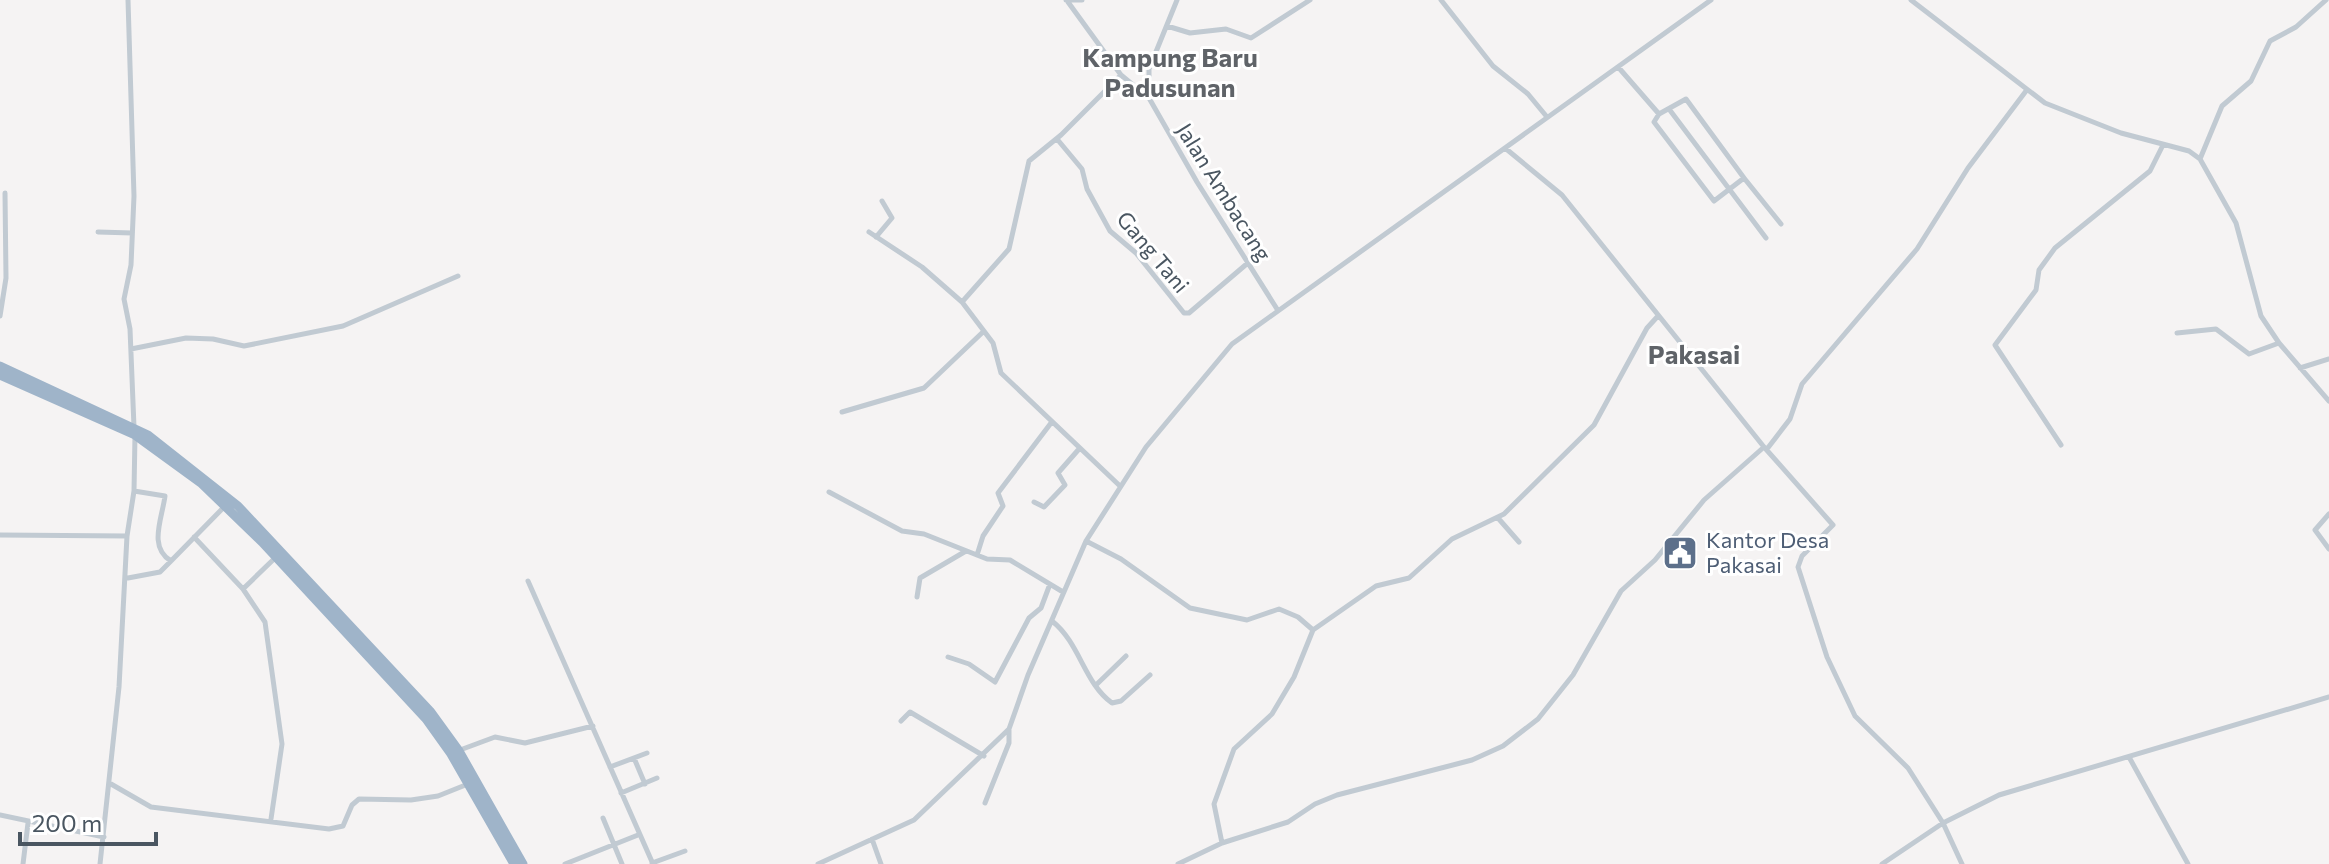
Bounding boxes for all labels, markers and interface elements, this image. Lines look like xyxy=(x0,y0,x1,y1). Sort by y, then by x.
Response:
district label: Kampung Baru Padusunan xyxy=(1082,41,1258,102)
street label: Jalan Ambacang xyxy=(1171,118,1278,266)
street label: Gang Tani xyxy=(1111,205,1195,298)
district label: Pakasai xyxy=(1648,338,1740,369)
place label: Kantor Desa Pakasai xyxy=(1706,526,1829,578)
public building icon: Kantor Desa Pakasai xyxy=(1661,534,1699,572)
scale bar xyxy=(20,796,156,846)
text: 200 m xyxy=(32,808,102,837)

